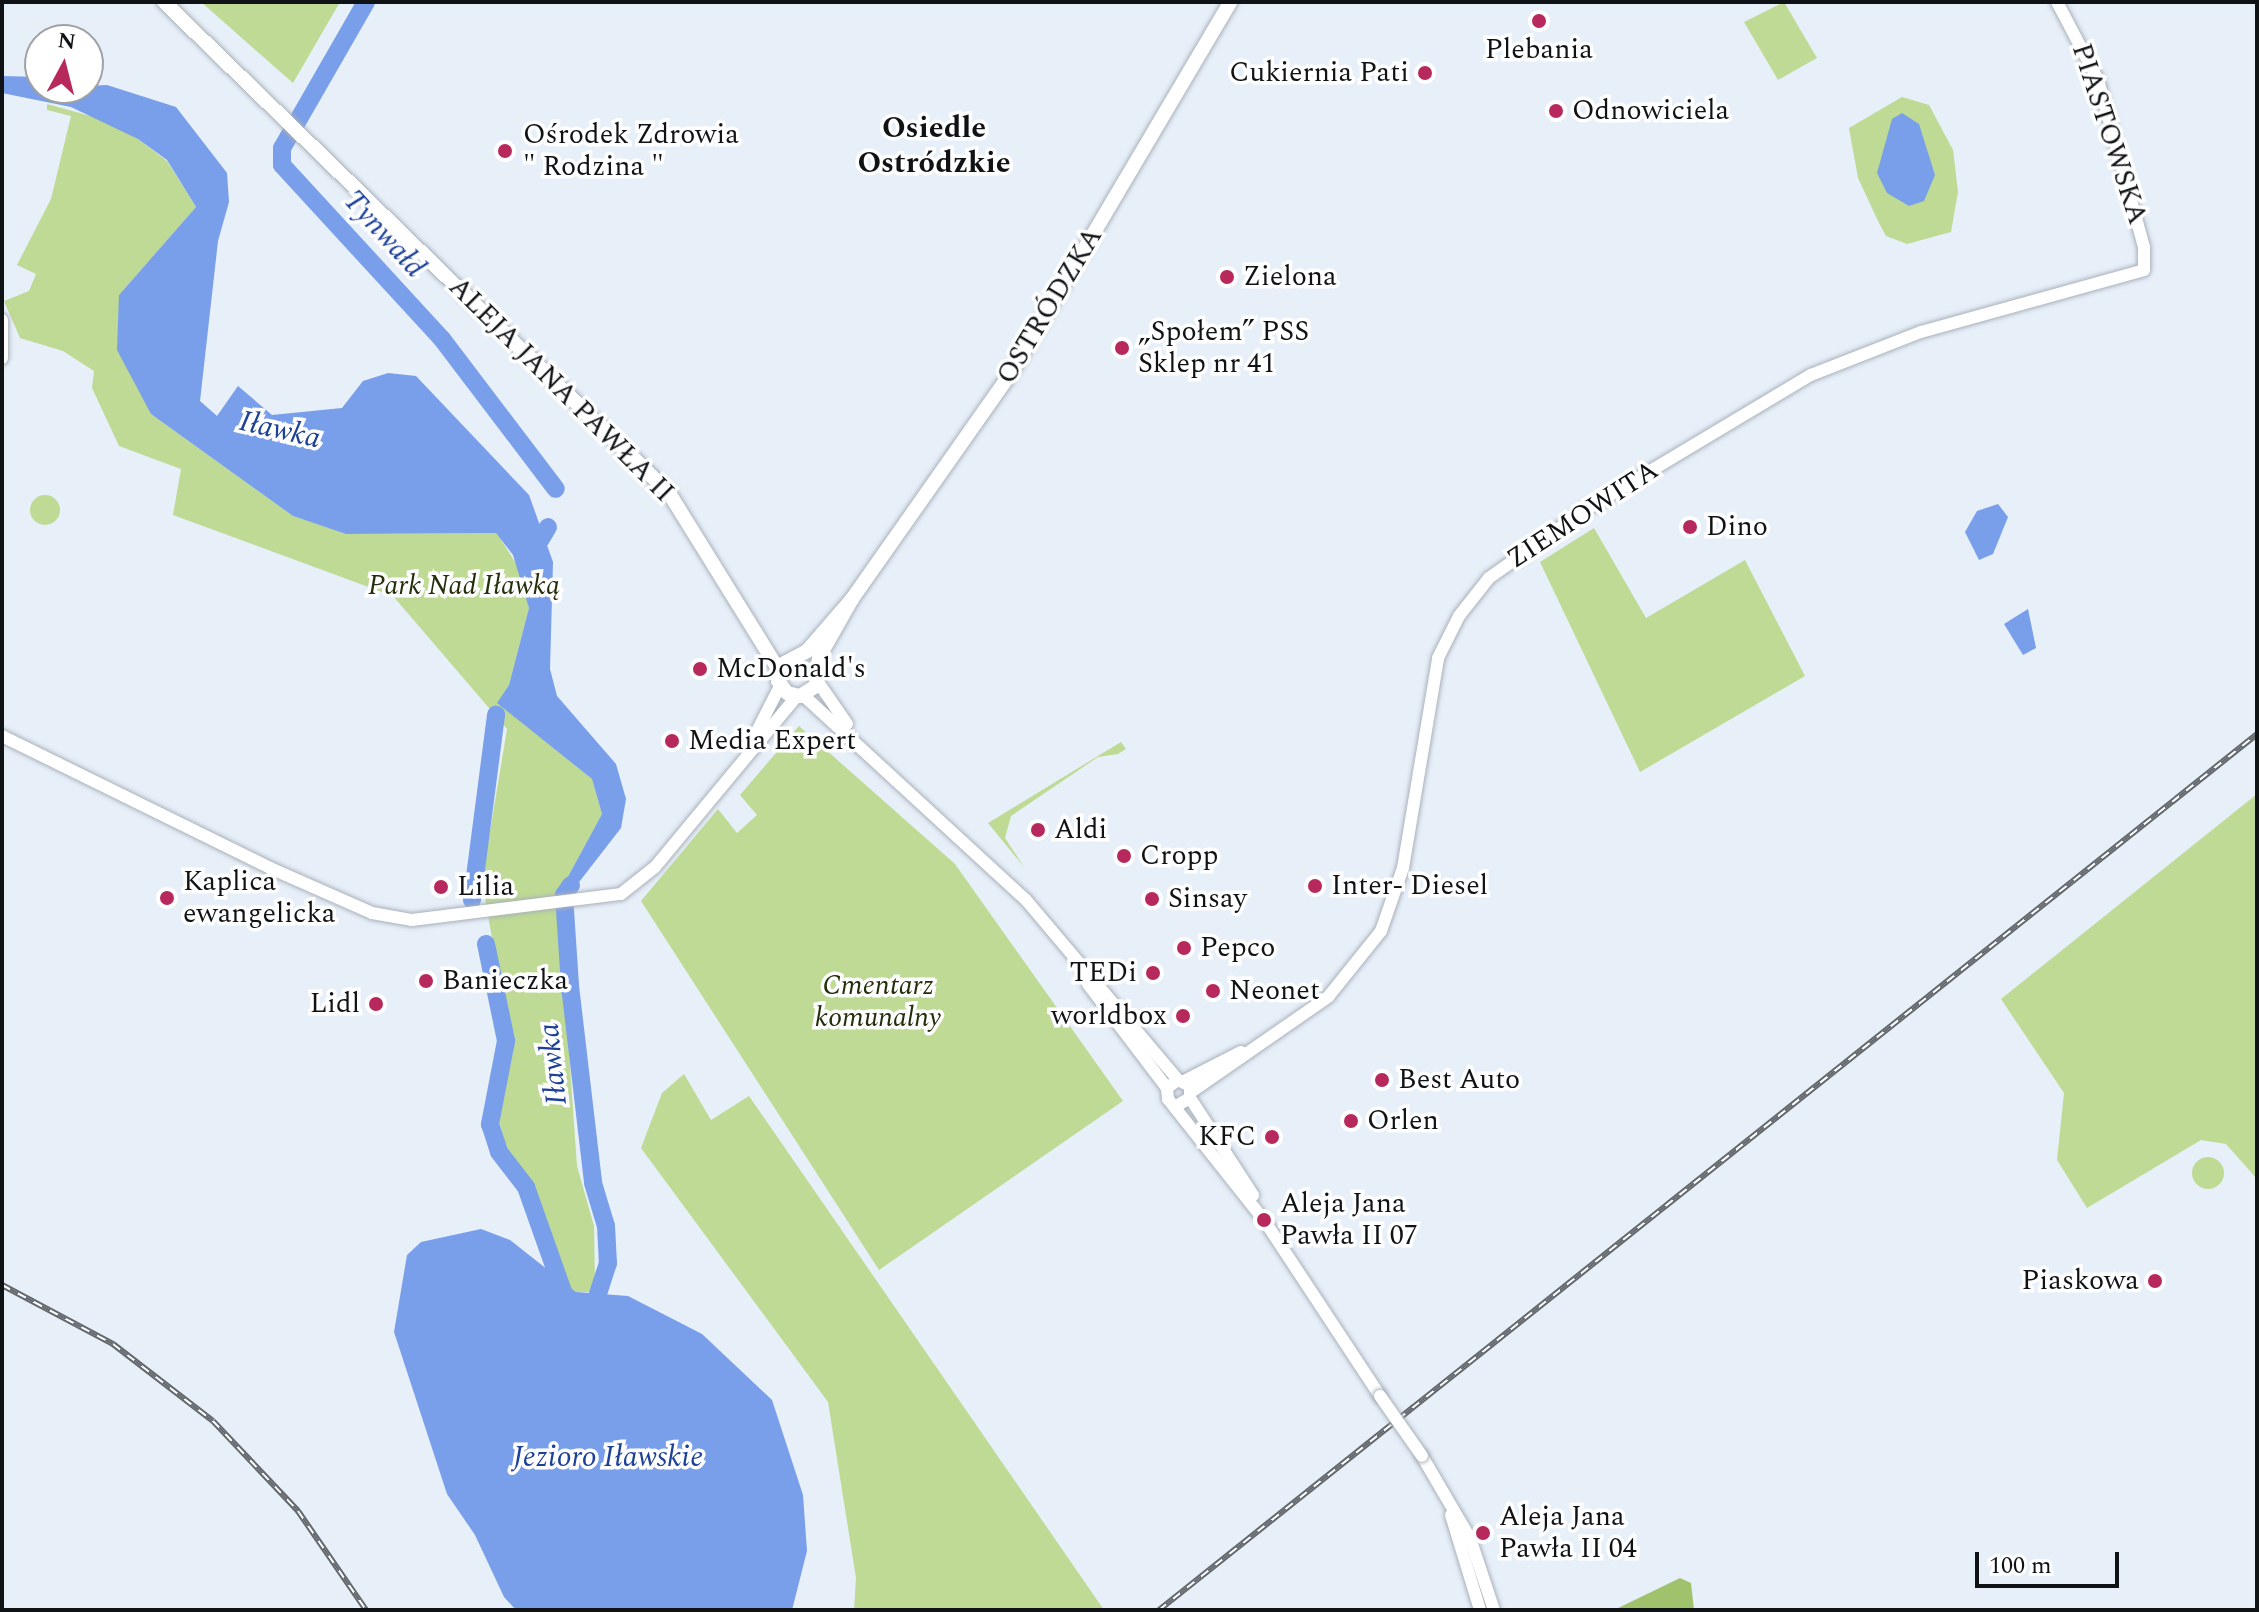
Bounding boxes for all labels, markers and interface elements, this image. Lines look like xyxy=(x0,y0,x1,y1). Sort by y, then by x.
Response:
marker: Plebania xyxy=(1530,12,1548,30)
north arrow xyxy=(24,24,104,104)
text: N xyxy=(56,24,78,59)
place label: Plebania xyxy=(1485,33,1593,67)
street label: PIASTOWSKA xyxy=(2064,39,2154,229)
place label: Cukiernia Pati xyxy=(1229,56,1409,90)
marker: Cukiernia Pati xyxy=(1416,64,1434,82)
place label: Odnowiciela xyxy=(1572,94,1729,128)
marker: Odnowiciela xyxy=(1547,102,1565,120)
district label: Osiedle Ostródzkie xyxy=(857,110,1011,180)
place label: Ośrodek Zdrowia " Rodzina " xyxy=(523,118,739,184)
marker: Ośrodek Zdrowia " Rodzina " xyxy=(494,140,516,162)
water label: Tynwałd xyxy=(335,183,433,285)
street label: OSTRÓDZKA xyxy=(990,222,1110,390)
place label: Zielona xyxy=(1243,260,1337,294)
marker: Zielona xyxy=(1218,268,1236,286)
street label: ALEJA JANA PAWŁA II xyxy=(441,270,681,510)
place label: „Społem” PSS Sklep nr 41 xyxy=(1138,315,1309,381)
marker: „Społem” PSS Sklep nr 41 xyxy=(1113,339,1131,357)
water label: Iławka xyxy=(236,403,324,457)
street label: ZIEMOWITA xyxy=(1501,454,1665,576)
place label: Dino xyxy=(1706,510,1768,544)
marker: Dino xyxy=(1681,518,1699,536)
park label: Park Nad Iławką xyxy=(368,569,560,603)
place label: McDonald's xyxy=(716,652,866,686)
marker: McDonald's xyxy=(691,660,709,678)
place label: Media Expert xyxy=(688,724,856,758)
marker: Media Expert xyxy=(663,732,681,750)
place label: Aldi xyxy=(1054,813,1107,847)
marker: Aldi xyxy=(1029,821,1047,839)
place label: Cropp xyxy=(1140,839,1218,873)
marker: Cropp xyxy=(1115,847,1133,865)
place label: Kaplica ewangelicka xyxy=(183,865,335,931)
place label: Inter- Diesel xyxy=(1331,869,1488,903)
place label: Lilia xyxy=(457,870,514,904)
marker: Inter- Diesel xyxy=(1306,877,1324,895)
marker: Lilia xyxy=(432,878,450,896)
place label: Sinsay xyxy=(1168,882,1247,916)
marker: Kaplica ewangelicka xyxy=(158,889,176,907)
marker: Sinsay xyxy=(1143,890,1161,908)
place label: Pepco xyxy=(1200,931,1275,965)
marker: Pepco xyxy=(1175,939,1193,957)
place label: TEDi xyxy=(1069,956,1137,990)
place label: Banieczka xyxy=(442,964,568,998)
marker: TEDi xyxy=(1144,964,1162,982)
park label: Cmentarz komunalny xyxy=(815,969,941,1035)
marker: Banieczka xyxy=(417,972,435,990)
place label: Neonet xyxy=(1229,974,1320,1008)
marker: Neonet xyxy=(1204,982,1222,1000)
place label: Lidl xyxy=(310,987,360,1021)
marker: Lidl xyxy=(367,995,385,1013)
place label: worldbox xyxy=(1051,999,1167,1033)
marker: worldbox xyxy=(1174,1007,1192,1025)
water label: Iławka xyxy=(531,1021,575,1107)
place label: Best Auto xyxy=(1398,1063,1520,1097)
marker: Best Auto xyxy=(1373,1071,1391,1089)
place label: Orlen xyxy=(1367,1104,1439,1138)
marker: Orlen xyxy=(1342,1112,1360,1130)
place label: KFC xyxy=(1198,1120,1256,1154)
marker: KFC xyxy=(1263,1128,1281,1146)
place label: Aleja Jana Pawła II 07 xyxy=(1280,1187,1418,1253)
marker: Aleja Jana Pawła II 07 xyxy=(1255,1211,1273,1229)
place label: Piaskowa xyxy=(2022,1264,2139,1298)
marker: Piaskowa xyxy=(2146,1272,2164,1290)
water label: Jezioro Iławskie xyxy=(513,1439,703,1475)
place label: Aleja Jana Pawła II 04 xyxy=(1499,1500,1637,1566)
marker: Aleja Jana Pawła II 04 xyxy=(1474,1524,1492,1542)
scale bar xyxy=(1979,1536,2123,1586)
text: 100 m xyxy=(1989,1548,2052,1584)

